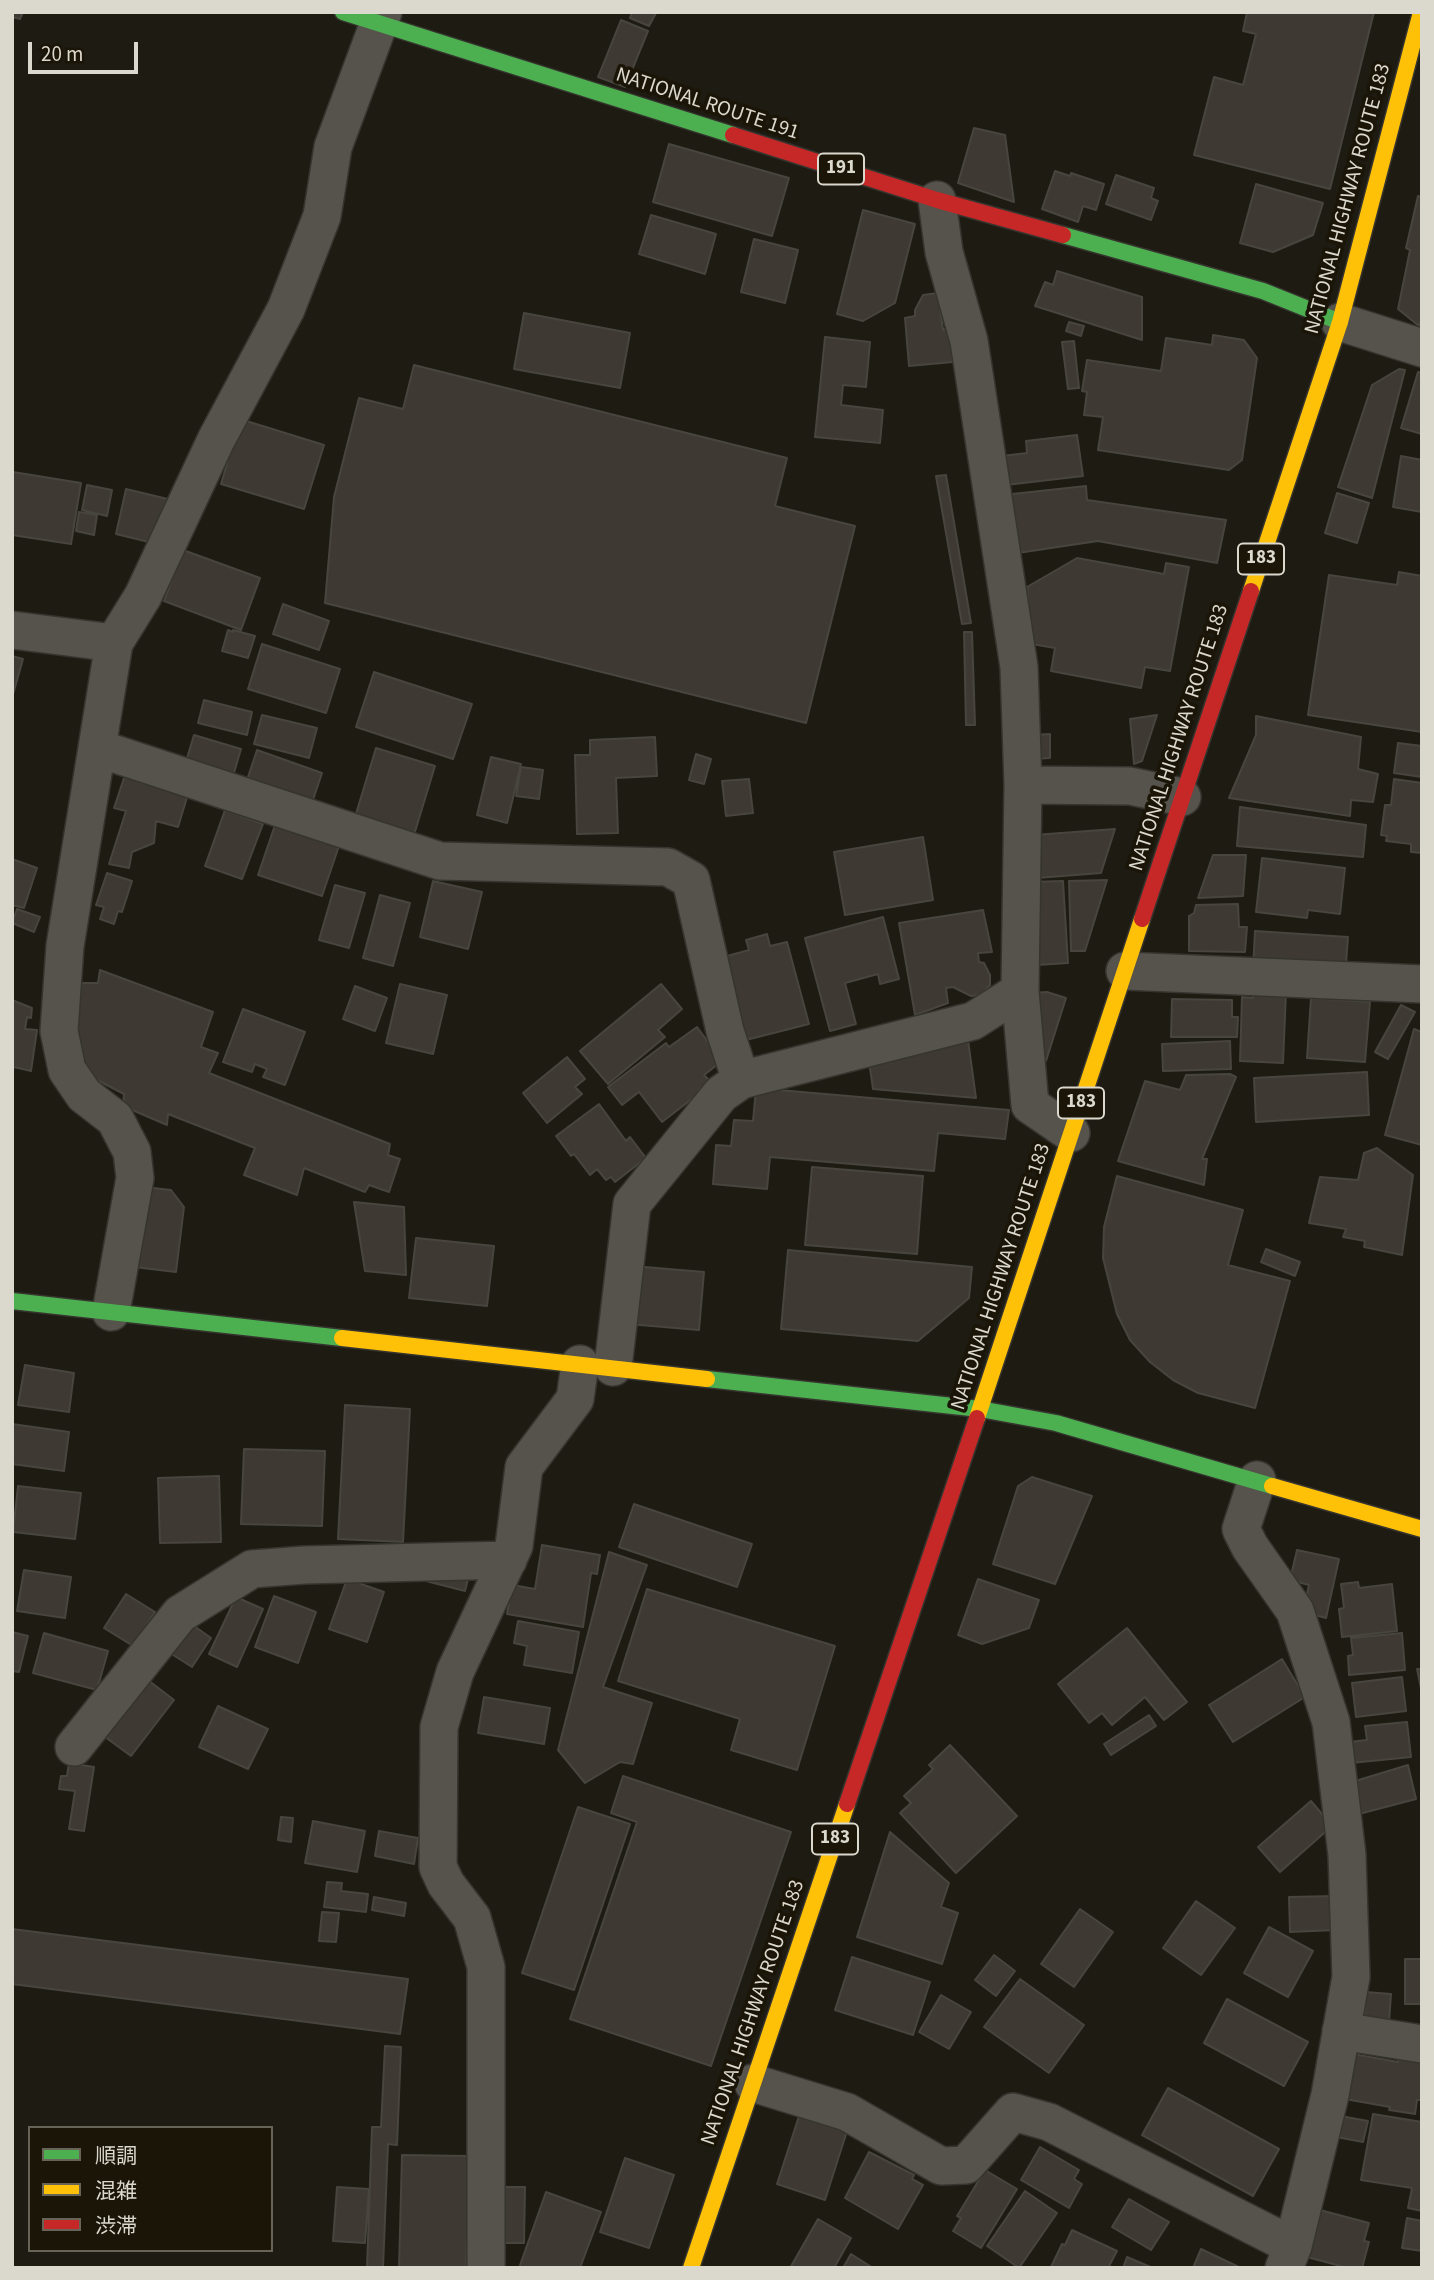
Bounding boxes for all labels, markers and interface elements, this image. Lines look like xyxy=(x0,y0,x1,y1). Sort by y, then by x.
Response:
scale bar xyxy=(32,28,142,72)
text: 20 m xyxy=(41,39,83,69)
street label: NATIONAL HIGHWAY ROUTE 183 xyxy=(1301,61,1397,337)
street label: NATIONAL ROUTE 191 xyxy=(612,63,802,147)
road number: 191 xyxy=(818,154,864,184)
road number: 183 xyxy=(1238,544,1284,574)
street label: NATIONAL HIGHWAY ROUTE 183 xyxy=(1125,601,1235,875)
road number: 183 xyxy=(1058,1088,1104,1119)
street label: NATIONAL HIGHWAY ROUTE 183 xyxy=(947,1140,1057,1414)
road number: 183 xyxy=(812,1824,858,1854)
street label: NATIONAL HIGHWAY ROUTE 183 xyxy=(697,1877,811,2149)
legend xyxy=(28,2126,273,2252)
text: 順調 xyxy=(95,2141,137,2171)
text: 混雑 xyxy=(95,2176,137,2206)
text: 渋滞 xyxy=(95,2211,137,2241)

